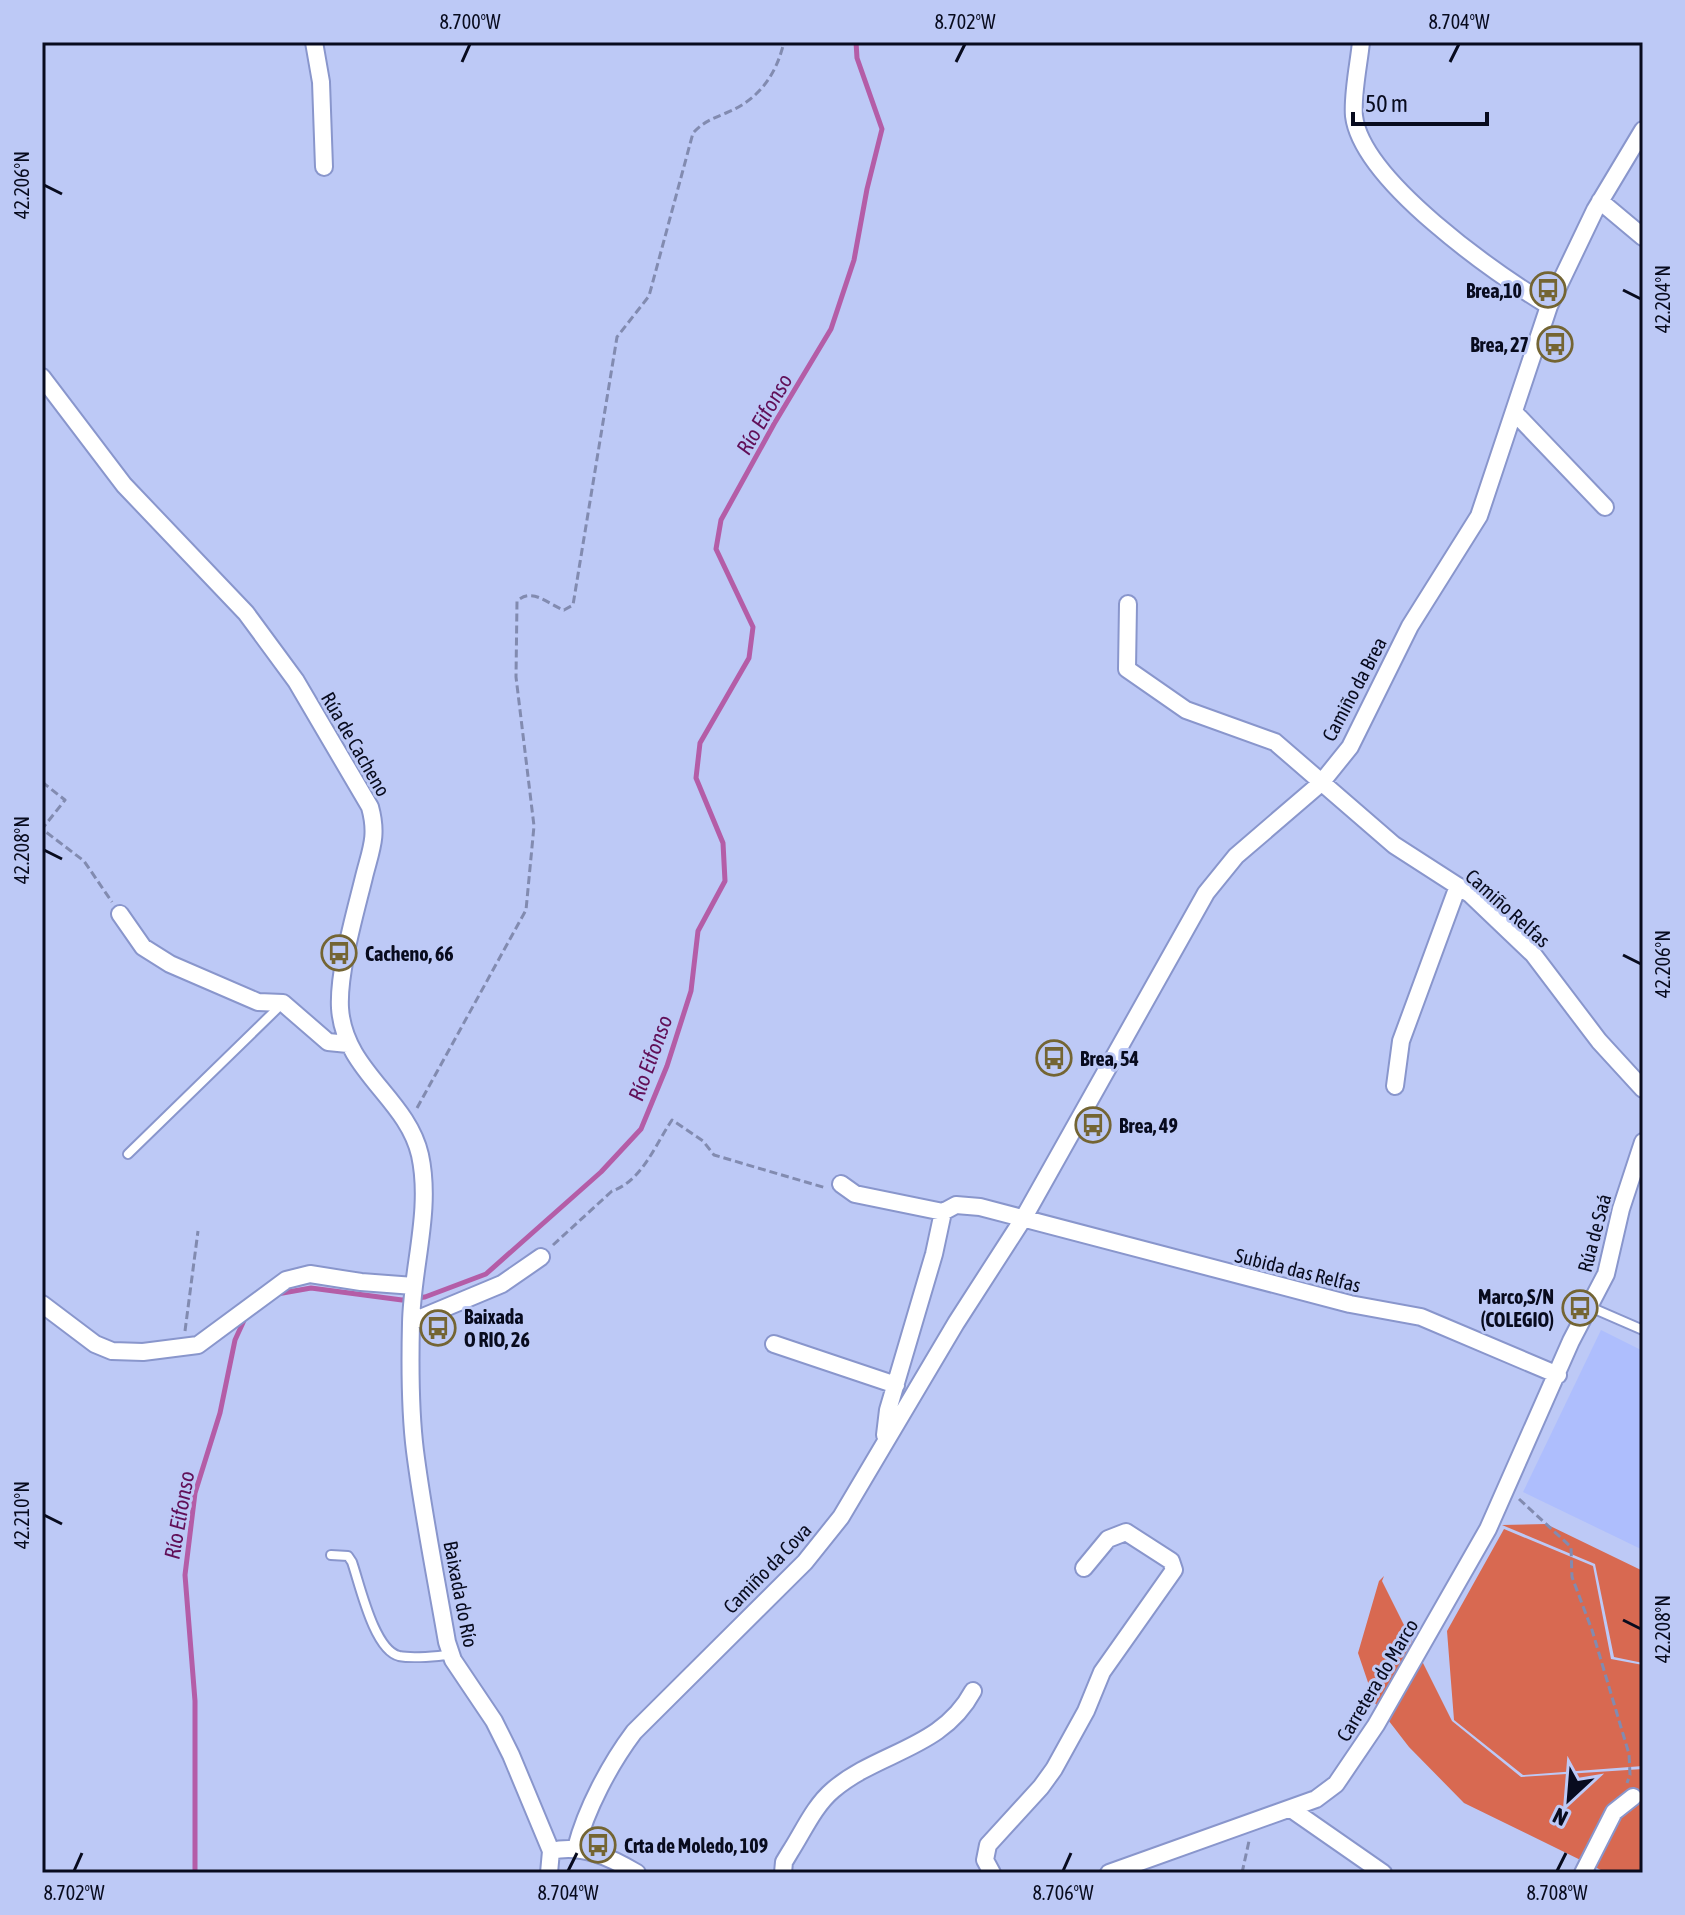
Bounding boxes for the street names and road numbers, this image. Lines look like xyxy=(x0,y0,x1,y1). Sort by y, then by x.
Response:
street label: Camiño da Brea xyxy=(1317,633,1391,745)
street label: Rúa de Cacheno xyxy=(317,688,395,800)
street label: Camiño Relfas xyxy=(1461,864,1555,952)
street label: Rúa de Saá xyxy=(1573,1191,1615,1275)
street label: Subida das Relfas xyxy=(1233,1243,1363,1297)
street label: Camiño da Cova xyxy=(718,1518,816,1618)
street label: Baixada do Río xyxy=(439,1539,483,1649)
street label: Carretera do Marco xyxy=(1332,1615,1422,1745)

